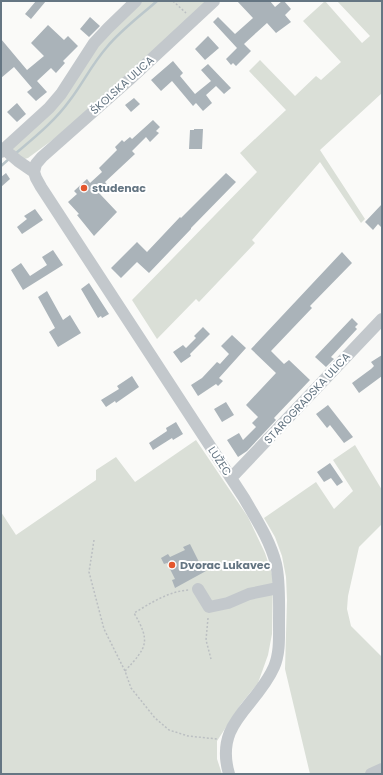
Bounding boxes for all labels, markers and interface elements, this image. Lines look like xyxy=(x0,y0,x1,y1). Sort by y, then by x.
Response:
street label: ŠKOLSKA ULICA xyxy=(87,52,158,118)
place label: studenac xyxy=(92,180,146,196)
marker: studenac xyxy=(79,183,89,193)
street label: STAROGRADSKA ULICA xyxy=(260,348,354,447)
street label: LUŽEC xyxy=(205,443,235,479)
place label: Dvorac Lukavec xyxy=(180,557,271,573)
marker: Dvorac Lukavec xyxy=(167,560,177,570)

